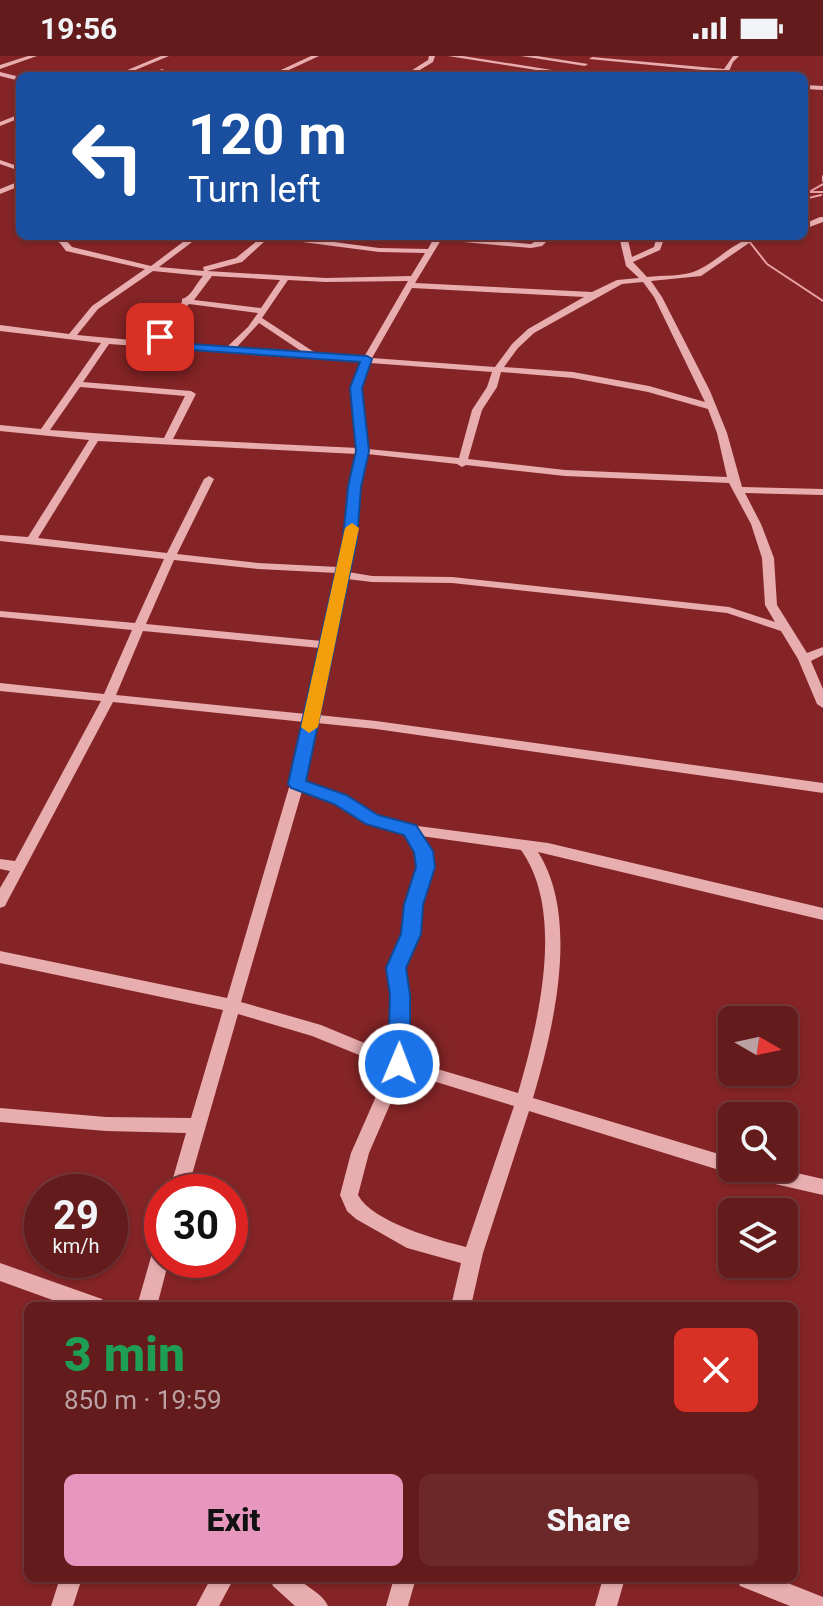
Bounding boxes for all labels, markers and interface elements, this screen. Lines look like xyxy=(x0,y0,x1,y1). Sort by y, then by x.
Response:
text: 19:56 xyxy=(40,11,117,46)
text: 120 m xyxy=(188,102,347,168)
icon: left xyxy=(56,104,160,208)
text: Turn left xyxy=(188,169,321,211)
pin xyxy=(126,303,194,371)
icon: arrive xyxy=(138,315,182,359)
north arrow xyxy=(718,1006,798,1086)
map controls xyxy=(718,1006,798,1278)
position arrow xyxy=(357,1022,441,1106)
button: search xyxy=(718,1102,798,1182)
speed limit sign: 30 xyxy=(144,1174,248,1278)
text: 29 xyxy=(53,1192,99,1239)
button: layers xyxy=(718,1198,798,1278)
text: km/h xyxy=(53,1234,99,1258)
text: 3 min xyxy=(64,1326,185,1383)
button: close xyxy=(674,1328,758,1412)
text: 850 m · 19:59 xyxy=(64,1385,222,1415)
button: Exit xyxy=(64,1474,403,1566)
button: Share xyxy=(419,1474,758,1566)

